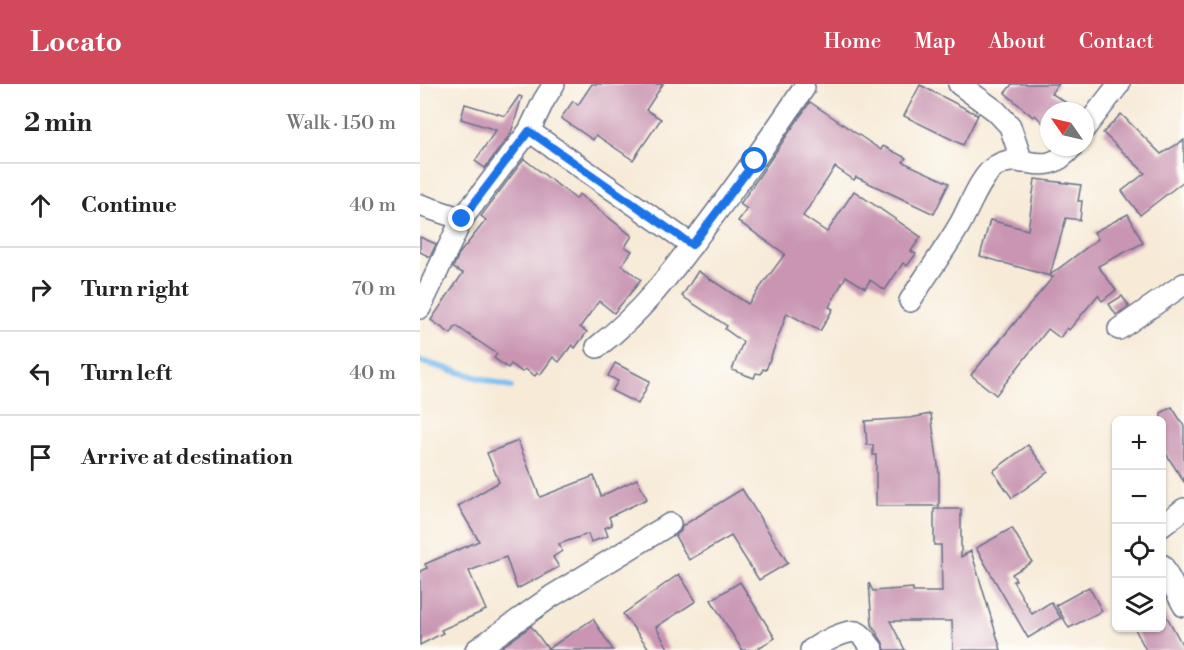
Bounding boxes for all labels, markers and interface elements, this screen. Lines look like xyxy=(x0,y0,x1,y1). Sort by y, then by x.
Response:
text: Locato xyxy=(30,25,122,60)
text: Home xyxy=(824,29,881,55)
text: Map xyxy=(914,29,956,55)
text: About xyxy=(989,29,1046,55)
text: Contact xyxy=(1079,29,1154,55)
north arrow xyxy=(1040,102,1094,156)
text: 2 min xyxy=(24,107,92,139)
text: Walk · 150 m xyxy=(287,111,396,136)
route start xyxy=(741,147,767,173)
icon: ahead xyxy=(24,189,57,222)
text: Continue xyxy=(81,192,177,219)
text: 40 m xyxy=(349,193,396,218)
route end xyxy=(448,205,474,231)
icon: right xyxy=(24,273,57,306)
text: Turn right xyxy=(81,276,189,303)
text: 70 m xyxy=(352,277,396,302)
icon: left xyxy=(24,357,57,390)
text: Turn left xyxy=(81,360,172,387)
text: 40 m xyxy=(349,361,396,386)
map controls xyxy=(1112,416,1166,632)
button: + xyxy=(1112,416,1166,470)
icon: arrive xyxy=(24,441,57,474)
text: Arrive at destination xyxy=(81,444,293,471)
button: − xyxy=(1112,470,1166,524)
button: locate xyxy=(1112,524,1166,578)
button: layers xyxy=(1112,578,1166,632)

